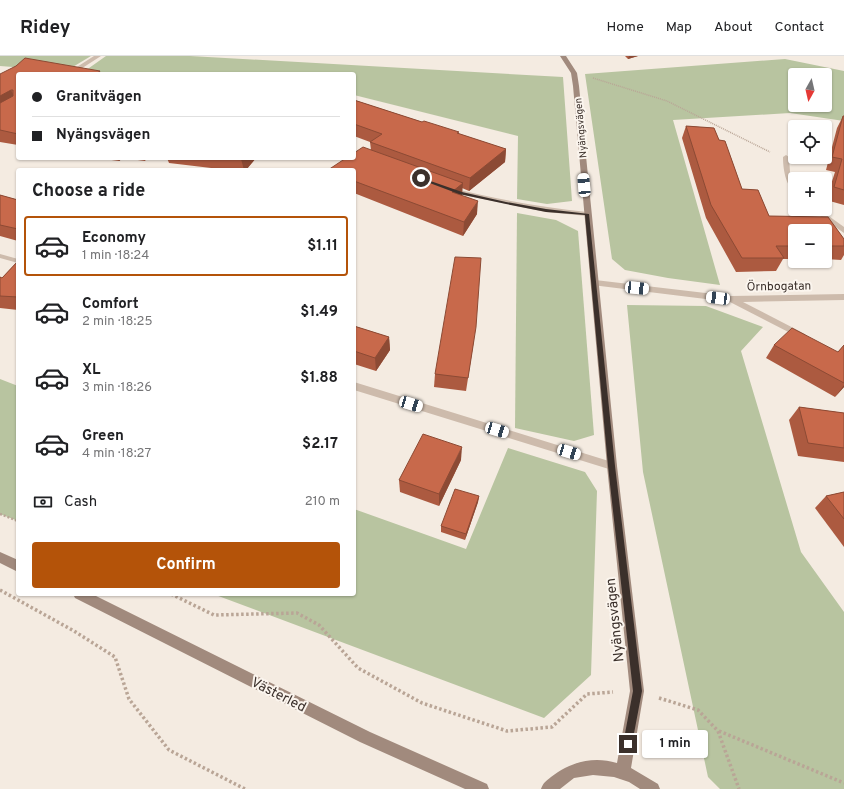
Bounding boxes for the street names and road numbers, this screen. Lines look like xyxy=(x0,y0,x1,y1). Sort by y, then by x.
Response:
street label: Nyängsvägen xyxy=(572,97,591,158)
street label: Örnbogatan xyxy=(747,278,811,296)
street label: Nyängsvägen xyxy=(603,577,628,663)
street label: Västerled xyxy=(248,674,309,716)

